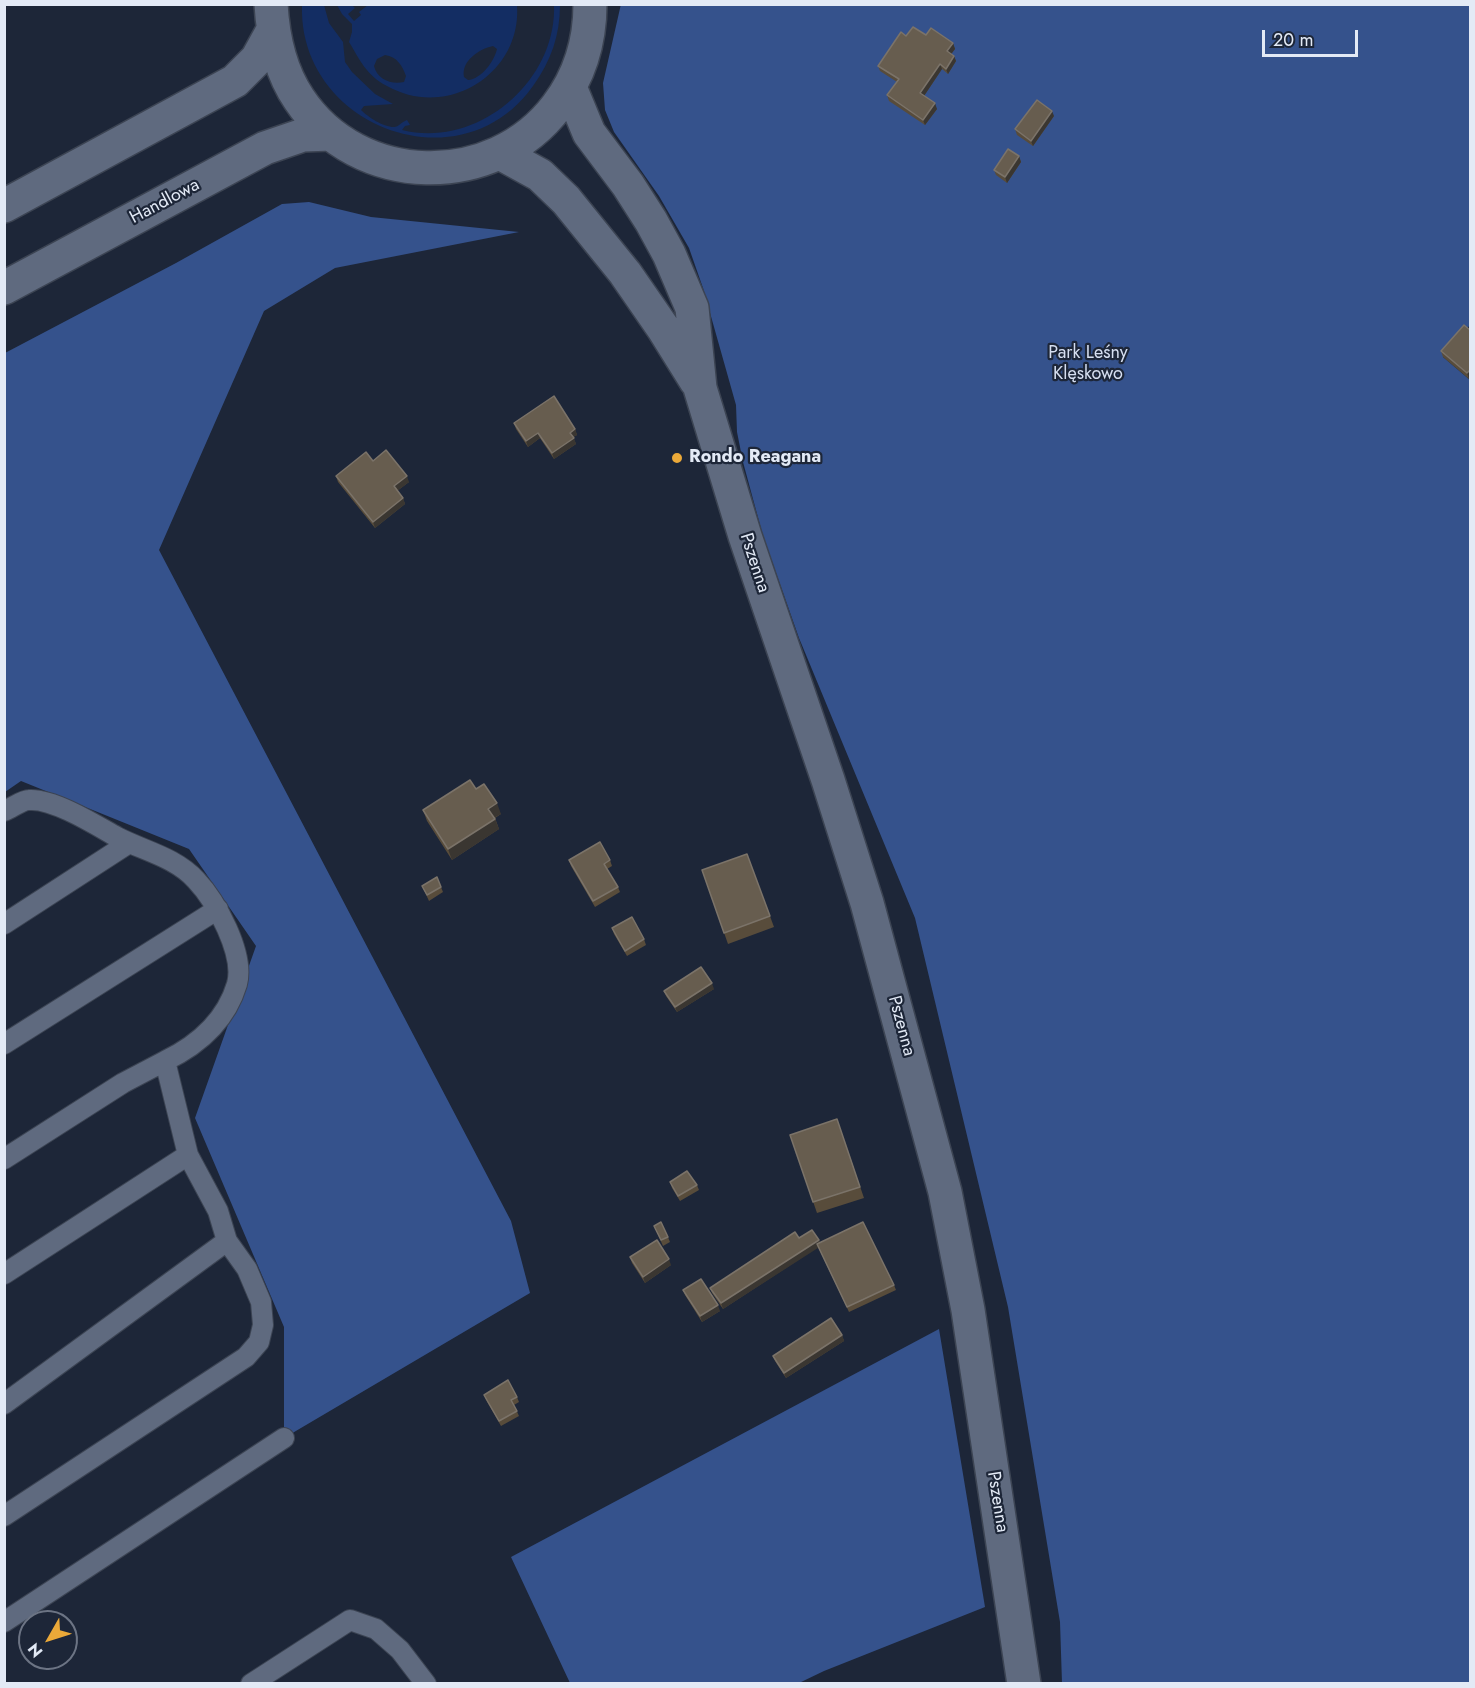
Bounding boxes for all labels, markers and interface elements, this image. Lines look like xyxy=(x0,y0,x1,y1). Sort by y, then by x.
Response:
scale bar xyxy=(1265,18,1361,56)
text: 20 m xyxy=(1273,27,1313,53)
street label: Handlowa xyxy=(126,175,204,229)
park label: Park Leśny Klęskowo xyxy=(1048,343,1128,386)
place label: Rondo Reagana xyxy=(689,447,821,469)
marker: Rondo Reagana xyxy=(670,451,684,465)
street label: Pszenna xyxy=(734,530,774,596)
street label: Pszenna xyxy=(883,994,919,1058)
street label: Pszenna xyxy=(982,1470,1012,1534)
north arrow xyxy=(18,1610,78,1670)
text: N xyxy=(22,1638,48,1663)

